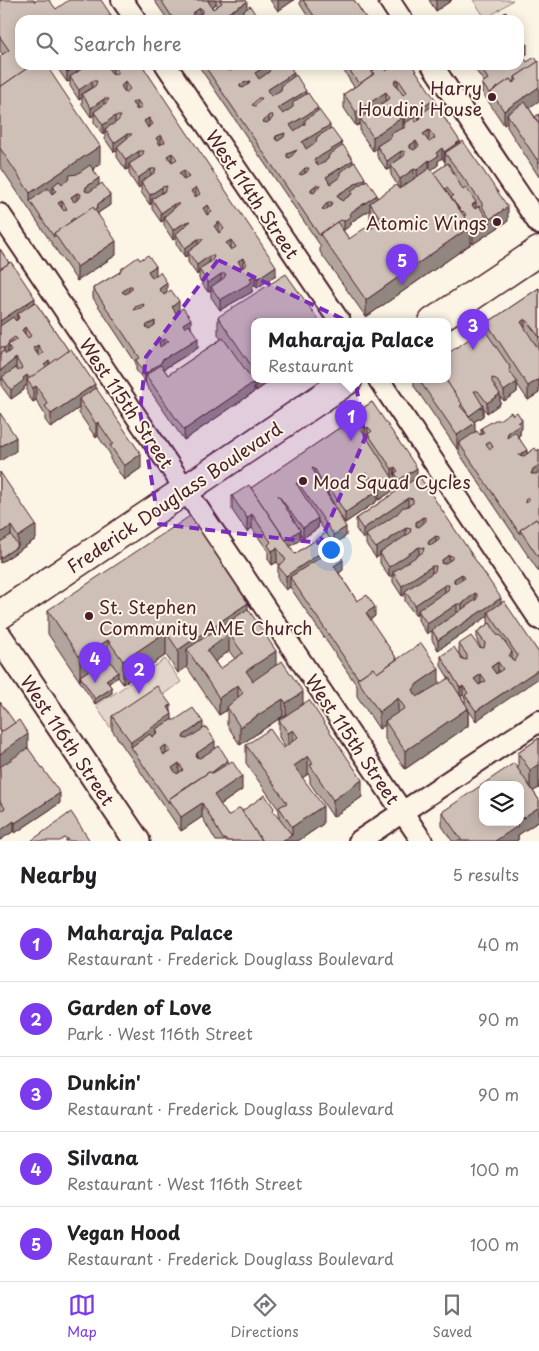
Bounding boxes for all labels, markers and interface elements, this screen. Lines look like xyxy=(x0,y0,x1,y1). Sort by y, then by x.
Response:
search box xyxy=(15,15,524,70)
icon: search xyxy=(33,29,61,57)
text: Search here xyxy=(73,29,182,57)
place label: Harry Houdini House xyxy=(358,74,482,122)
marker: Harry Houdini House xyxy=(486,91,498,103)
street label: West 114th Street xyxy=(200,124,306,264)
place label: Atomic Wings xyxy=(366,209,487,236)
marker: Atomic Wings xyxy=(491,216,503,228)
pin: 5 xyxy=(386,244,418,285)
pin: 3 xyxy=(457,309,489,350)
popup xyxy=(251,318,451,383)
text: Maharaja Palace xyxy=(268,325,434,353)
street label: West 115th Street xyxy=(73,332,181,474)
text: Restaurant xyxy=(268,353,354,377)
pin: 1 xyxy=(335,400,367,441)
street label: Frederick Douglass Boulevard xyxy=(61,415,287,579)
place label: Mod Squad Cycles xyxy=(313,468,471,495)
marker: Mod Squad Cycles xyxy=(297,475,309,487)
your location xyxy=(318,537,344,563)
place label: St. Stephen Community AME Church xyxy=(99,593,313,641)
marker: St. Stephen Community AME Church xyxy=(83,610,95,622)
pin: 4 xyxy=(79,642,111,683)
pin: 2 xyxy=(123,653,155,694)
street label: West 115th Street xyxy=(299,668,407,810)
street label: West 116th Street xyxy=(14,669,122,811)
map controls xyxy=(479,781,524,826)
button: layers xyxy=(479,781,524,826)
text: Nearby xyxy=(20,858,97,890)
text: 5 results xyxy=(452,862,519,886)
text: Maharaja Palace xyxy=(67,918,233,946)
text: 1 xyxy=(32,932,40,956)
text: 40 m xyxy=(477,932,519,956)
text: Restaurant · Frederick Douglass Boulevard xyxy=(67,946,394,970)
text: Garden of Love xyxy=(67,993,212,1021)
text: 2 xyxy=(30,1007,42,1031)
text: 90 m xyxy=(478,1007,519,1031)
text: Park · West 116th Street xyxy=(67,1021,253,1045)
text: Dunkin' xyxy=(67,1068,141,1096)
text: 3 xyxy=(31,1082,41,1106)
text: 90 m xyxy=(478,1082,519,1106)
text: Restaurant · Frederick Douglass Boulevard xyxy=(67,1096,394,1120)
text: Silvana xyxy=(67,1143,139,1171)
text: 4 xyxy=(31,1157,41,1181)
text: 100 m xyxy=(470,1157,519,1181)
text: Restaurant · West 116th Street xyxy=(67,1171,302,1195)
text: Vegan Hood xyxy=(67,1218,181,1246)
text: 5 xyxy=(31,1232,41,1256)
text: 100 m xyxy=(470,1232,519,1256)
text: Restaurant · Frederick Douglass Boulevard xyxy=(67,1246,394,1270)
tab: Map xyxy=(67,1291,97,1342)
tab: Directions xyxy=(231,1291,299,1342)
tab: Saved xyxy=(432,1291,472,1342)

